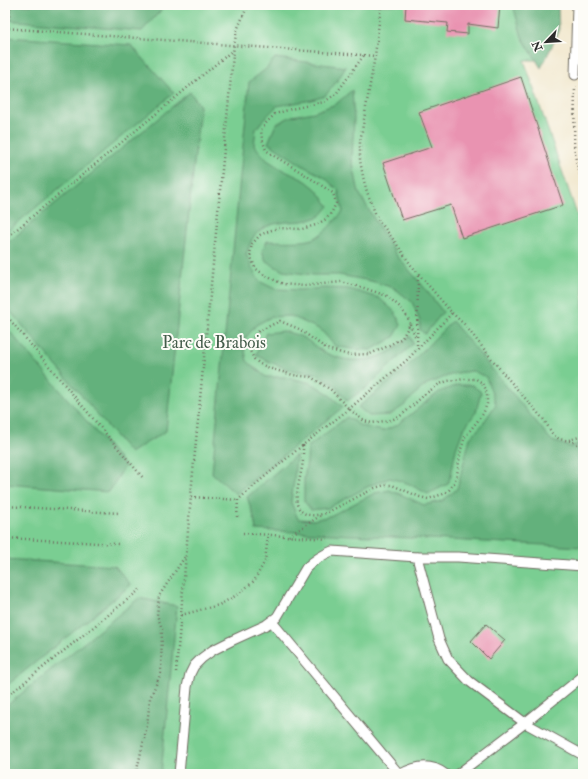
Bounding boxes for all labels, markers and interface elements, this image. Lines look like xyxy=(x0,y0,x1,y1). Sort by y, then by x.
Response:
north arrow xyxy=(526,22,566,62)
text: N xyxy=(529,38,546,54)
park label: Parc de Brabois xyxy=(162,332,266,353)

